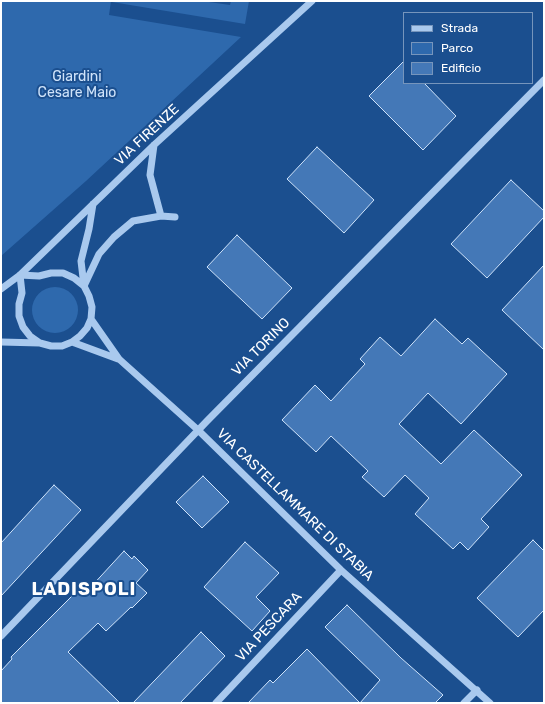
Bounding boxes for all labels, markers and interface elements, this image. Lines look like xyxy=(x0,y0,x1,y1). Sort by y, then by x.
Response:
legend xyxy=(403,12,533,84)
text: Strada xyxy=(441,21,478,35)
text: Parco xyxy=(441,41,473,55)
text: Edificio xyxy=(441,61,481,75)
park label: Giardini Cesare Maio xyxy=(38,69,116,102)
street label: VIA FIRENZE xyxy=(111,101,183,169)
street label: VIA TORINO xyxy=(228,314,294,380)
street label: VIA CASTELLAMMARE DI STABIA xyxy=(213,425,377,585)
district label: LADISPOLI xyxy=(32,579,136,601)
street label: VIA PESCARA xyxy=(232,589,306,665)

